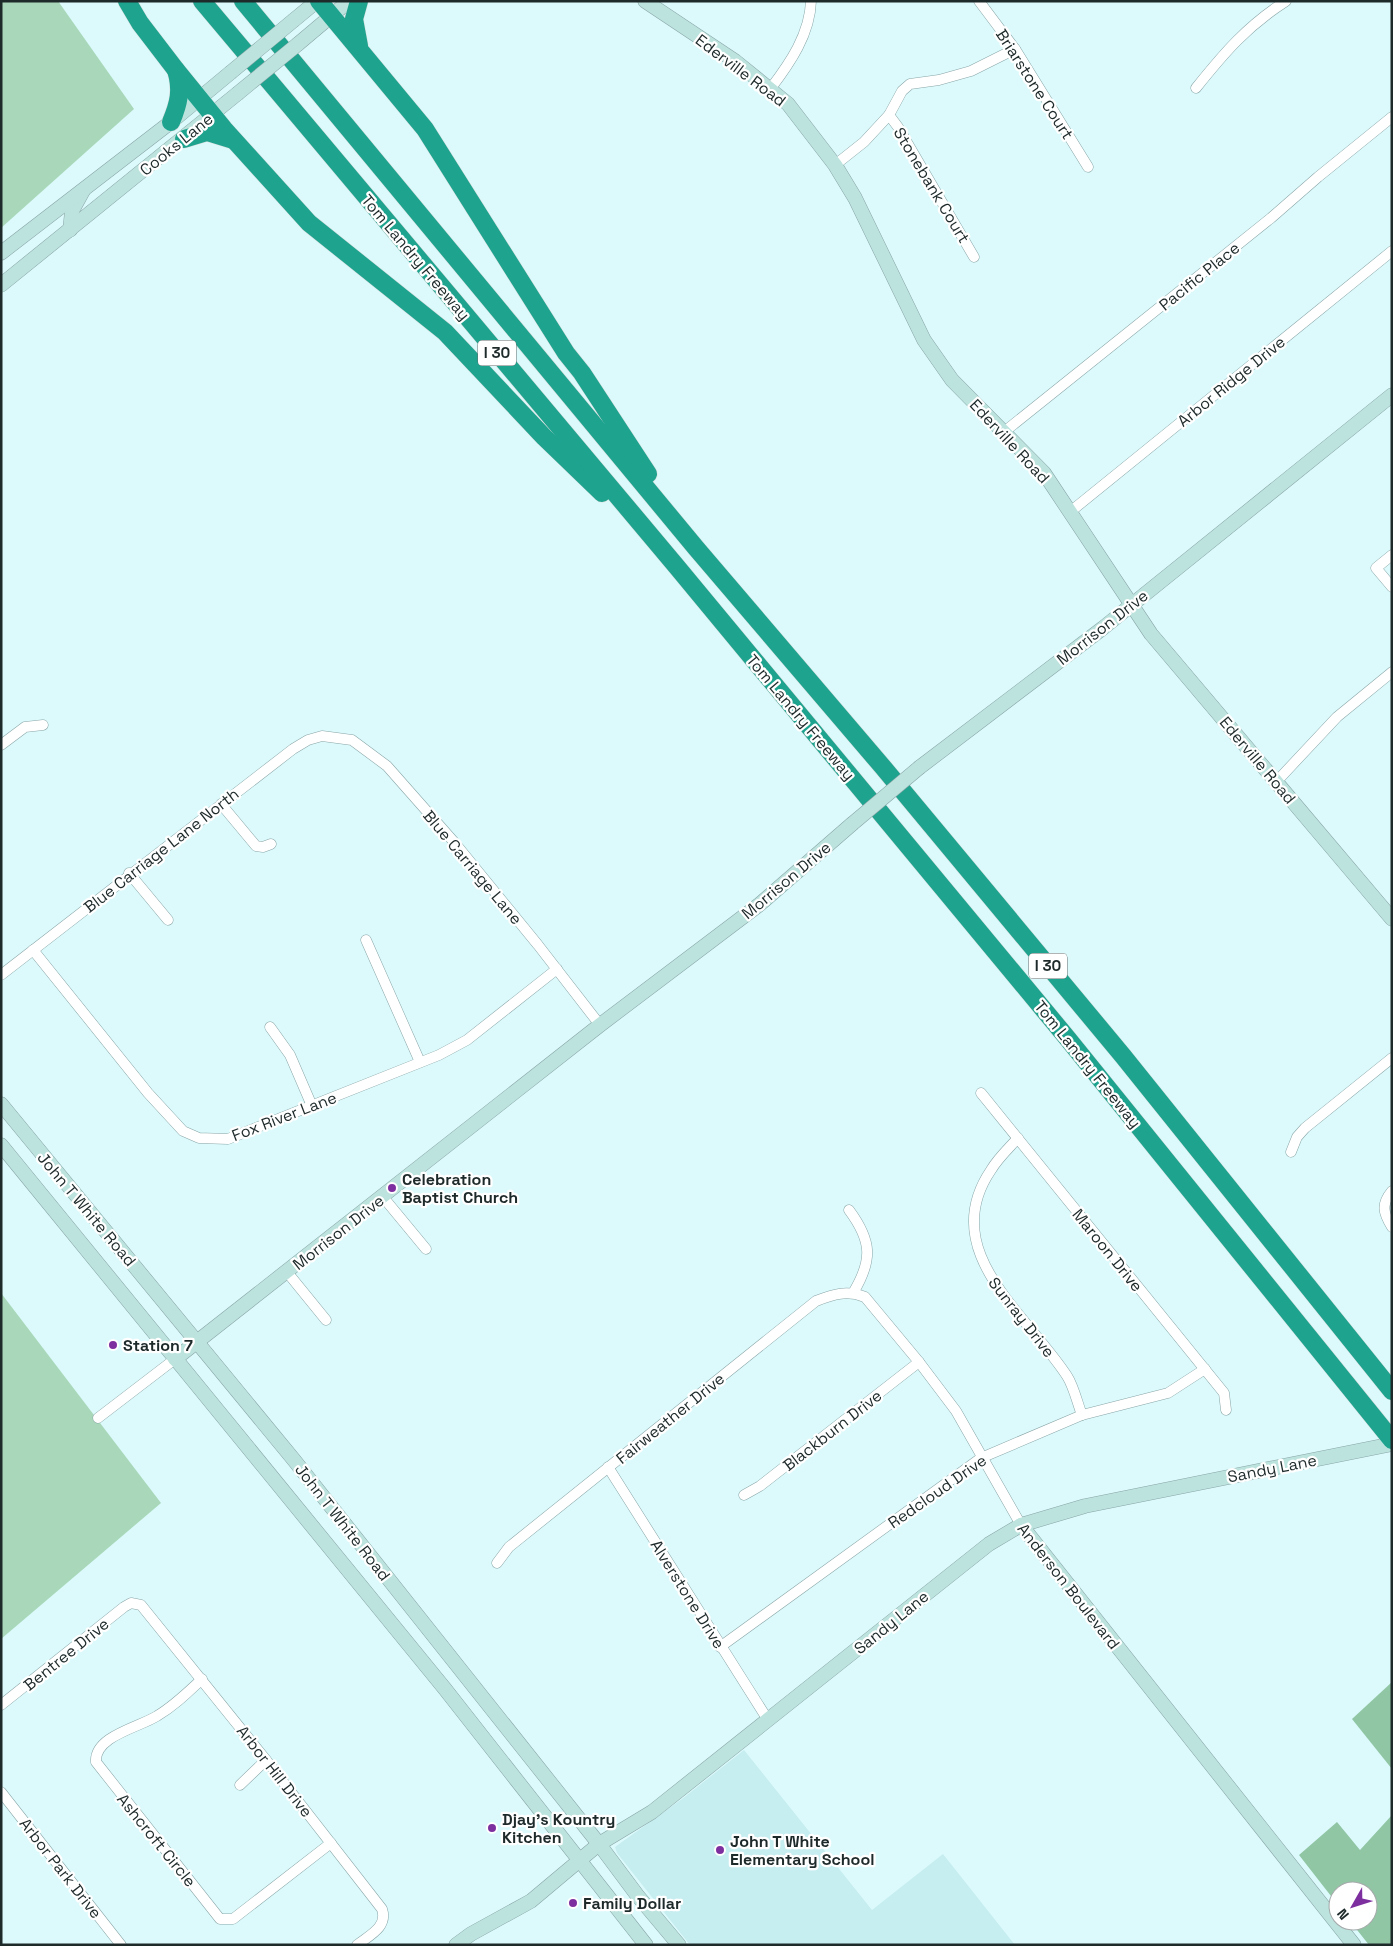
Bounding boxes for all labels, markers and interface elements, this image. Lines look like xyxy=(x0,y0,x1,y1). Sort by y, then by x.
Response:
street label: Briarstone Court xyxy=(991,25,1078,143)
street label: Ederville Road xyxy=(691,29,790,111)
street label: Cooks Lane xyxy=(135,108,217,180)
street label: Stonebank Court xyxy=(889,124,974,247)
street label: Tom Landry Freeway xyxy=(357,190,475,325)
street label: Pacific Place xyxy=(1155,237,1244,315)
street label: Arbor Ridge Drive xyxy=(1173,331,1290,431)
road number: I 30 xyxy=(478,340,516,366)
street label: Ederville Road xyxy=(965,395,1054,488)
street label: Morrison Drive xyxy=(1052,585,1152,670)
street label: Tom Landry Freeway xyxy=(742,650,860,785)
street label: Ederville Road xyxy=(1215,712,1300,808)
street label: Blue Carriage Lane North xyxy=(80,783,243,918)
street label: Blue Carriage Lane xyxy=(418,806,527,929)
street label: Morrison Drive xyxy=(737,837,835,924)
road number: I 30 xyxy=(1029,954,1067,978)
street label: Tom Landry Freeway xyxy=(1030,996,1146,1132)
street label: Fox River Lane xyxy=(229,1087,340,1146)
street label: John T White Road xyxy=(33,1148,141,1271)
place label: Celebration Baptist Church xyxy=(402,1169,518,1208)
marker: Celebration Baptist Church xyxy=(386,1182,398,1194)
street label: Morrison Drive xyxy=(288,1190,388,1275)
street label: Maroon Drive xyxy=(1068,1205,1147,1296)
street label: Sunray Drive xyxy=(984,1273,1060,1362)
place label: Station 7 xyxy=(123,1335,193,1356)
marker: Station 7 xyxy=(107,1339,119,1351)
street label: Fairweather Drive xyxy=(612,1368,729,1469)
street label: Blackburn Drive xyxy=(779,1385,886,1476)
street label: Redcloud Drive xyxy=(884,1450,991,1533)
street label: Sandy Lane xyxy=(1226,1450,1318,1487)
street label: John T White Road xyxy=(290,1460,395,1585)
street label: Anderson Boulevard xyxy=(1013,1519,1125,1654)
street label: Alverstone Drive xyxy=(646,1536,729,1653)
street label: Sandy Lane xyxy=(850,1586,933,1659)
street label: Bentree Drive xyxy=(19,1613,113,1695)
street label: Arbor Hill Drive xyxy=(232,1721,317,1822)
street label: Ashcroft Circle xyxy=(112,1789,201,1891)
place label: Djay's Kountry Kitchen xyxy=(502,1809,615,1848)
street label: Arbor Park Drive xyxy=(15,1814,106,1923)
marker: Djay's Kountry Kitchen xyxy=(486,1822,498,1834)
place label: John T White Elementary School xyxy=(730,1831,874,1870)
marker: John T White Elementary School xyxy=(714,1844,726,1856)
north arrow xyxy=(1328,1881,1378,1931)
place label: Family Dollar xyxy=(583,1893,681,1914)
marker: Family Dollar xyxy=(567,1897,579,1909)
text: N xyxy=(1333,1905,1353,1923)

